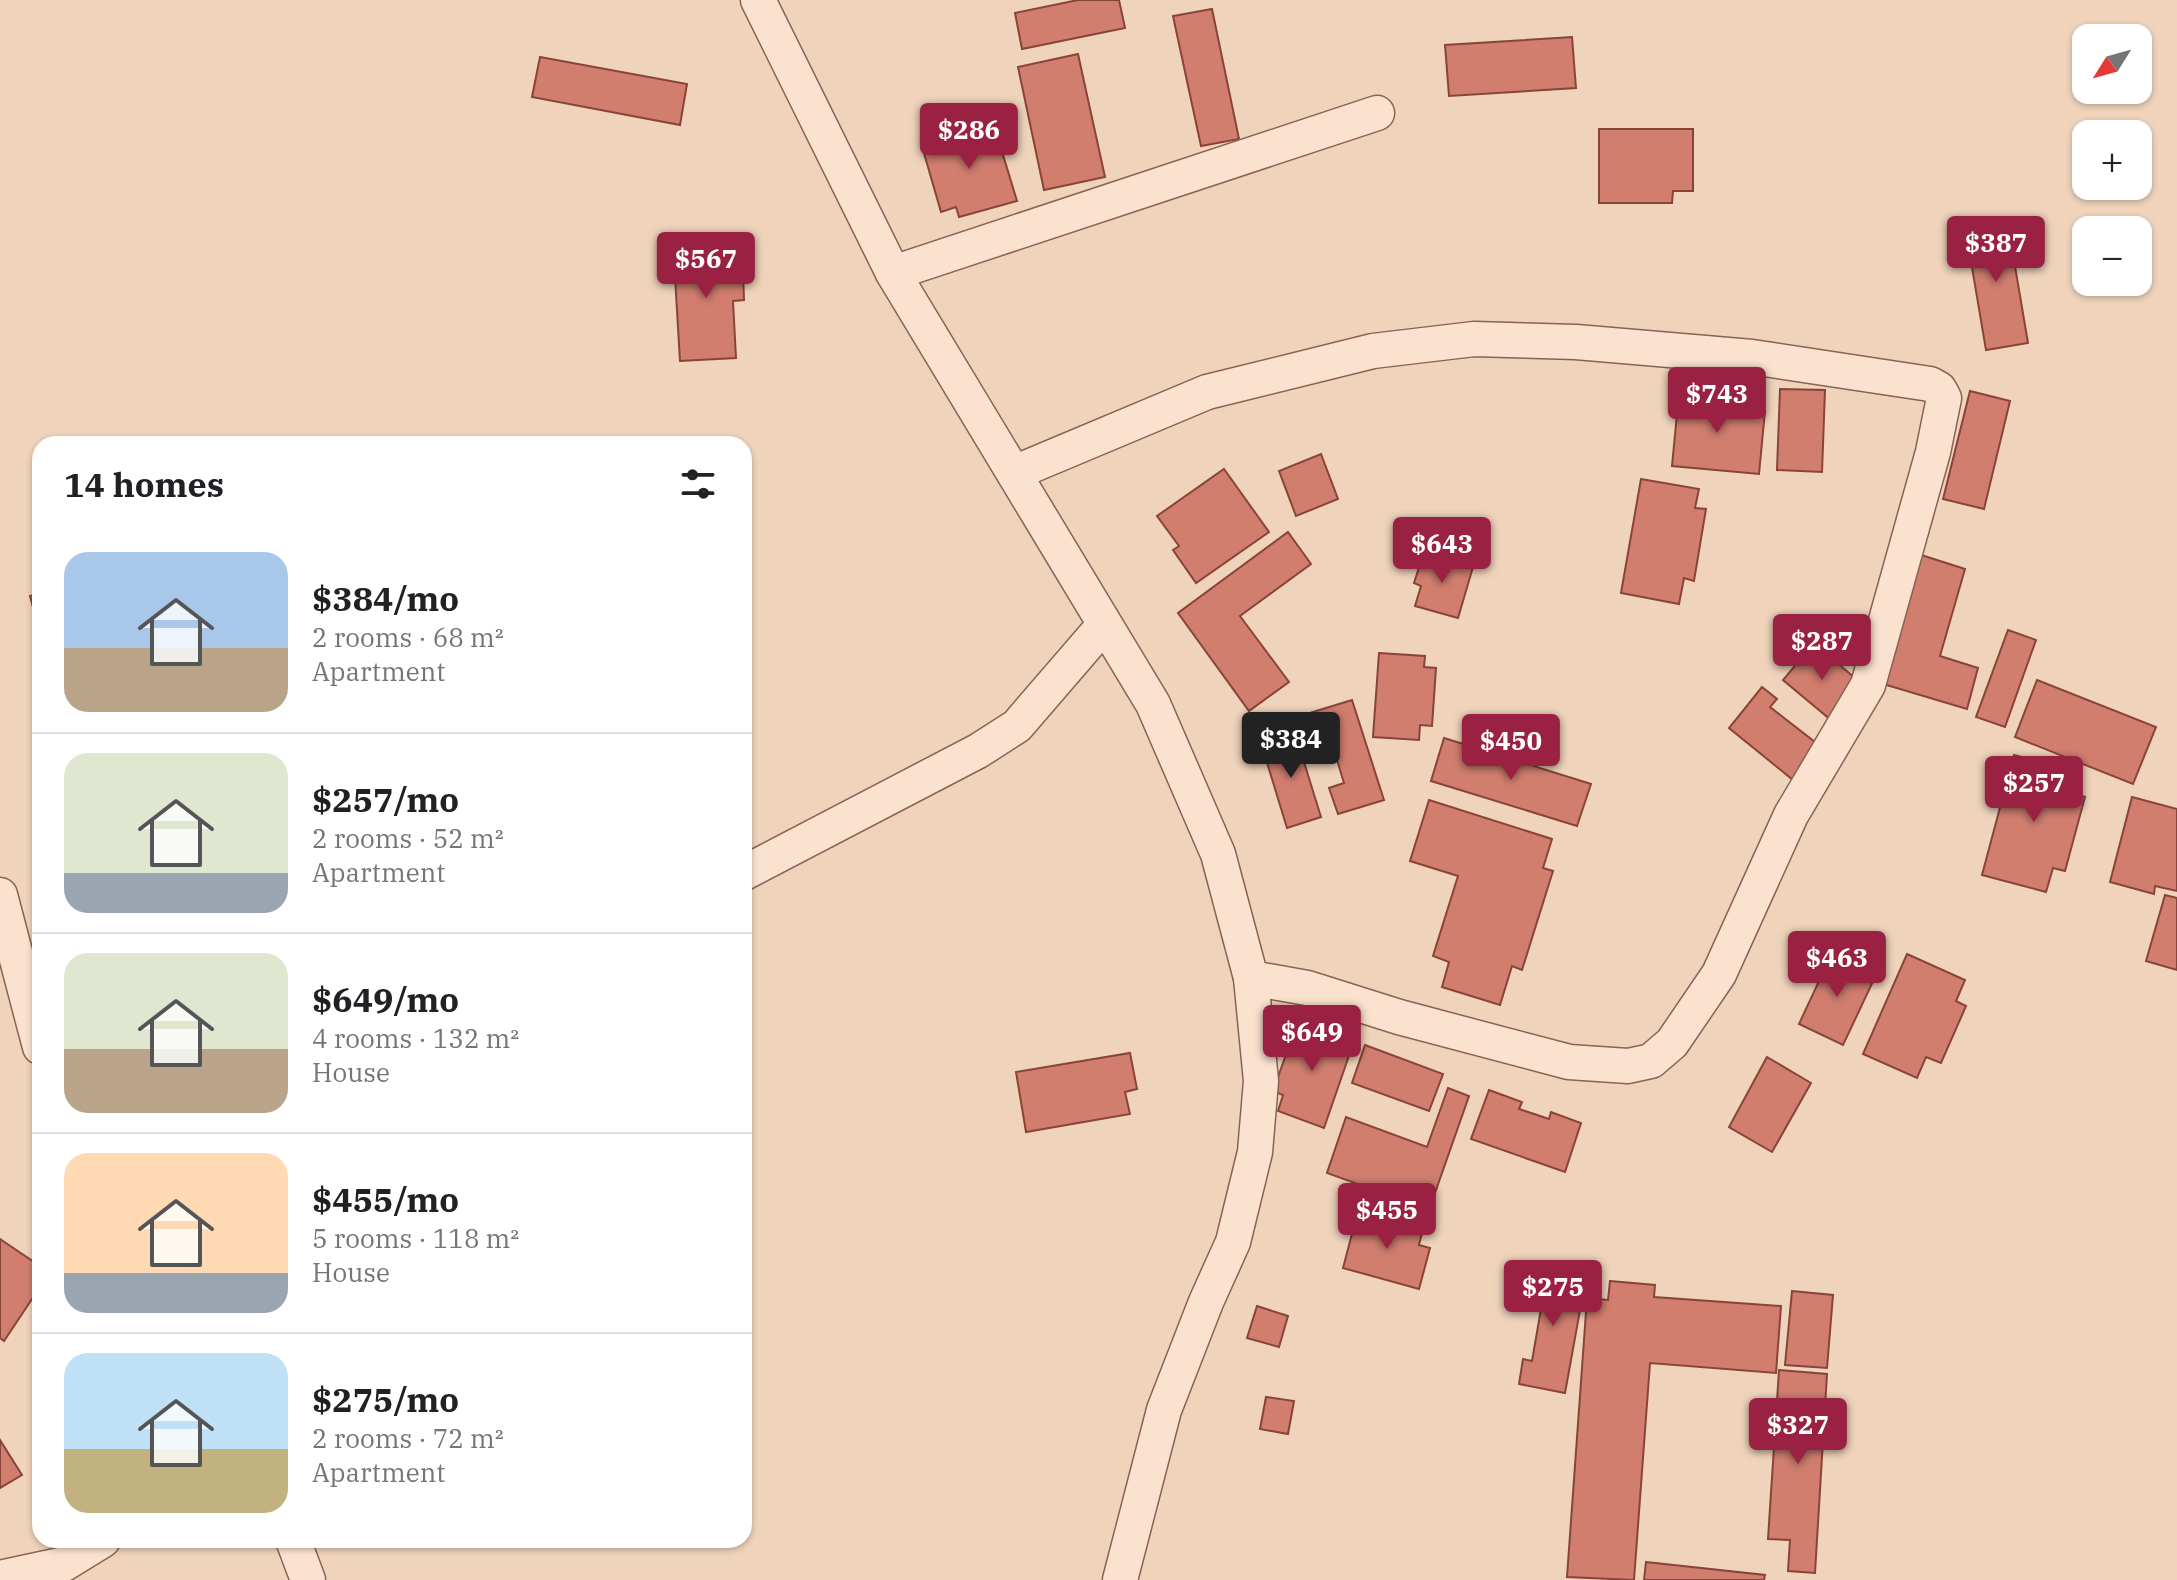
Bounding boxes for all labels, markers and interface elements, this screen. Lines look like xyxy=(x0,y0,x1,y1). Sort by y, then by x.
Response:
north arrow xyxy=(2072,24,2152,104)
map controls xyxy=(2072,24,2152,296)
pin: $286 xyxy=(922,103,1016,171)
text: $286 xyxy=(938,112,1000,146)
button: + xyxy=(2072,120,2152,200)
pin: $387 xyxy=(1949,216,2043,284)
button: − xyxy=(2072,216,2152,296)
text: $387 xyxy=(1965,225,2027,259)
pin: $567 xyxy=(659,232,753,300)
text: $567 xyxy=(675,241,737,275)
pin: $743 xyxy=(1670,367,1764,435)
text: $743 xyxy=(1686,376,1748,410)
text: 14 homes xyxy=(64,462,224,506)
icon: filters xyxy=(676,462,720,506)
pin: $643 xyxy=(1395,517,1489,585)
text: $643 xyxy=(1411,526,1473,560)
text: $384/mo xyxy=(312,576,459,620)
icon: home xyxy=(128,584,224,680)
pin: $287 xyxy=(1775,614,1869,682)
text: 2 rooms · 68 m² xyxy=(312,620,504,654)
text: $287 xyxy=(1791,623,1853,657)
text: Apartment xyxy=(312,654,445,688)
pin: $384 xyxy=(1244,712,1338,780)
pin: $450 xyxy=(1464,714,1558,782)
text: $384 xyxy=(1260,721,1322,755)
text: $450 xyxy=(1480,723,1542,757)
pin: $257 xyxy=(1987,756,2081,824)
text: $257 xyxy=(2003,765,2065,799)
text: $257/mo xyxy=(312,777,459,821)
icon: home xyxy=(128,785,224,881)
text: 2 rooms · 52 m² xyxy=(312,821,504,855)
text: Apartment xyxy=(312,855,445,889)
pin: $463 xyxy=(1790,931,1884,999)
text: $463 xyxy=(1806,940,1868,974)
text: $649/mo xyxy=(312,977,459,1021)
icon: home xyxy=(128,985,224,1081)
pin: $649 xyxy=(1265,1005,1359,1073)
text: $649 xyxy=(1281,1014,1343,1048)
text: 4 rooms · 132 m² xyxy=(312,1021,519,1055)
text: House xyxy=(312,1055,390,1089)
text: $455/mo xyxy=(312,1177,459,1221)
pin: $455 xyxy=(1340,1183,1434,1251)
icon: home xyxy=(128,1185,224,1281)
text: $455 xyxy=(1356,1192,1418,1226)
text: 5 rooms · 118 m² xyxy=(312,1221,519,1255)
text: House xyxy=(312,1255,390,1289)
pin: $275 xyxy=(1506,1260,1600,1328)
text: $275 xyxy=(1522,1269,1584,1303)
text: $275/mo xyxy=(312,1377,459,1421)
icon: home xyxy=(128,1385,224,1481)
pin: $327 xyxy=(1751,1398,1845,1466)
text: $327 xyxy=(1767,1407,1829,1441)
text: 2 rooms · 72 m² xyxy=(312,1421,504,1455)
text: Apartment xyxy=(312,1455,445,1489)

